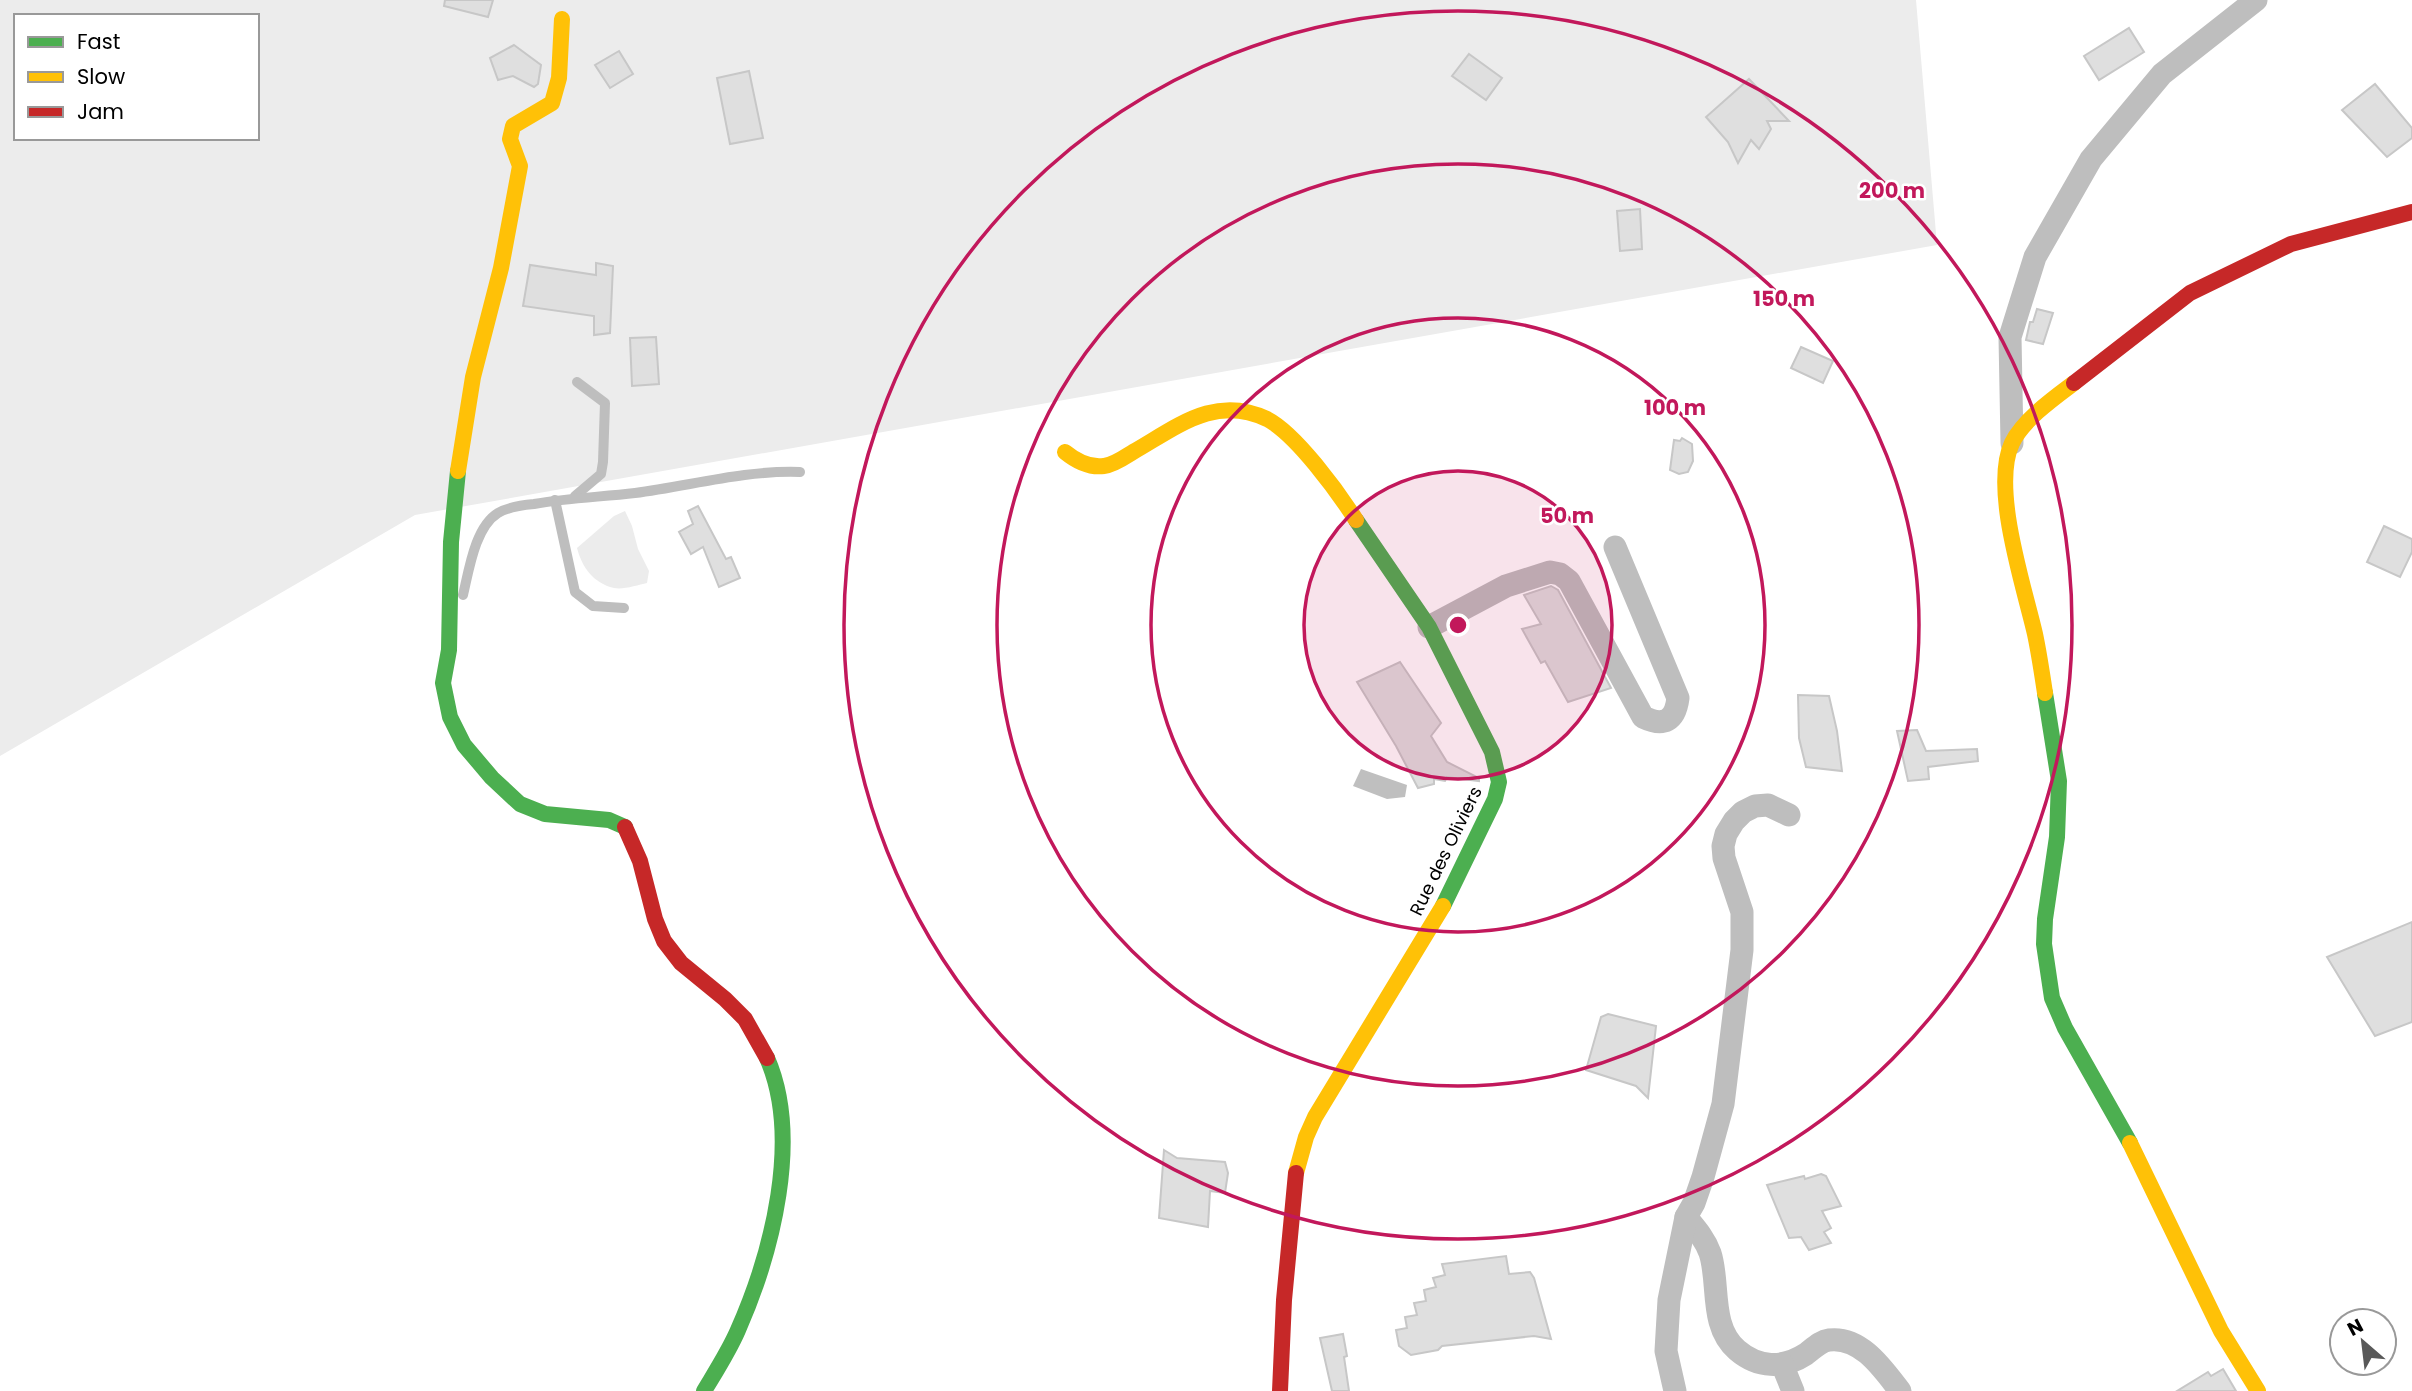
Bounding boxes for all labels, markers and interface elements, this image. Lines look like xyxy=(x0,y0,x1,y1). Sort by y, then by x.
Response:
legend xyxy=(14,14,259,140)
text: Fast xyxy=(77,27,120,56)
text: Slow xyxy=(77,62,125,91)
text: Jam xyxy=(77,97,124,126)
text: 200 m xyxy=(1859,176,1925,205)
text: 150 m xyxy=(1753,284,1815,313)
text: 100 m xyxy=(1644,393,1706,422)
text: 50 m xyxy=(1540,501,1594,530)
centre of rings xyxy=(1446,613,1470,637)
street label: Rue des Oliviers xyxy=(1403,782,1488,920)
north arrow xyxy=(2328,1307,2398,1377)
text: N xyxy=(2343,1312,2368,1343)

